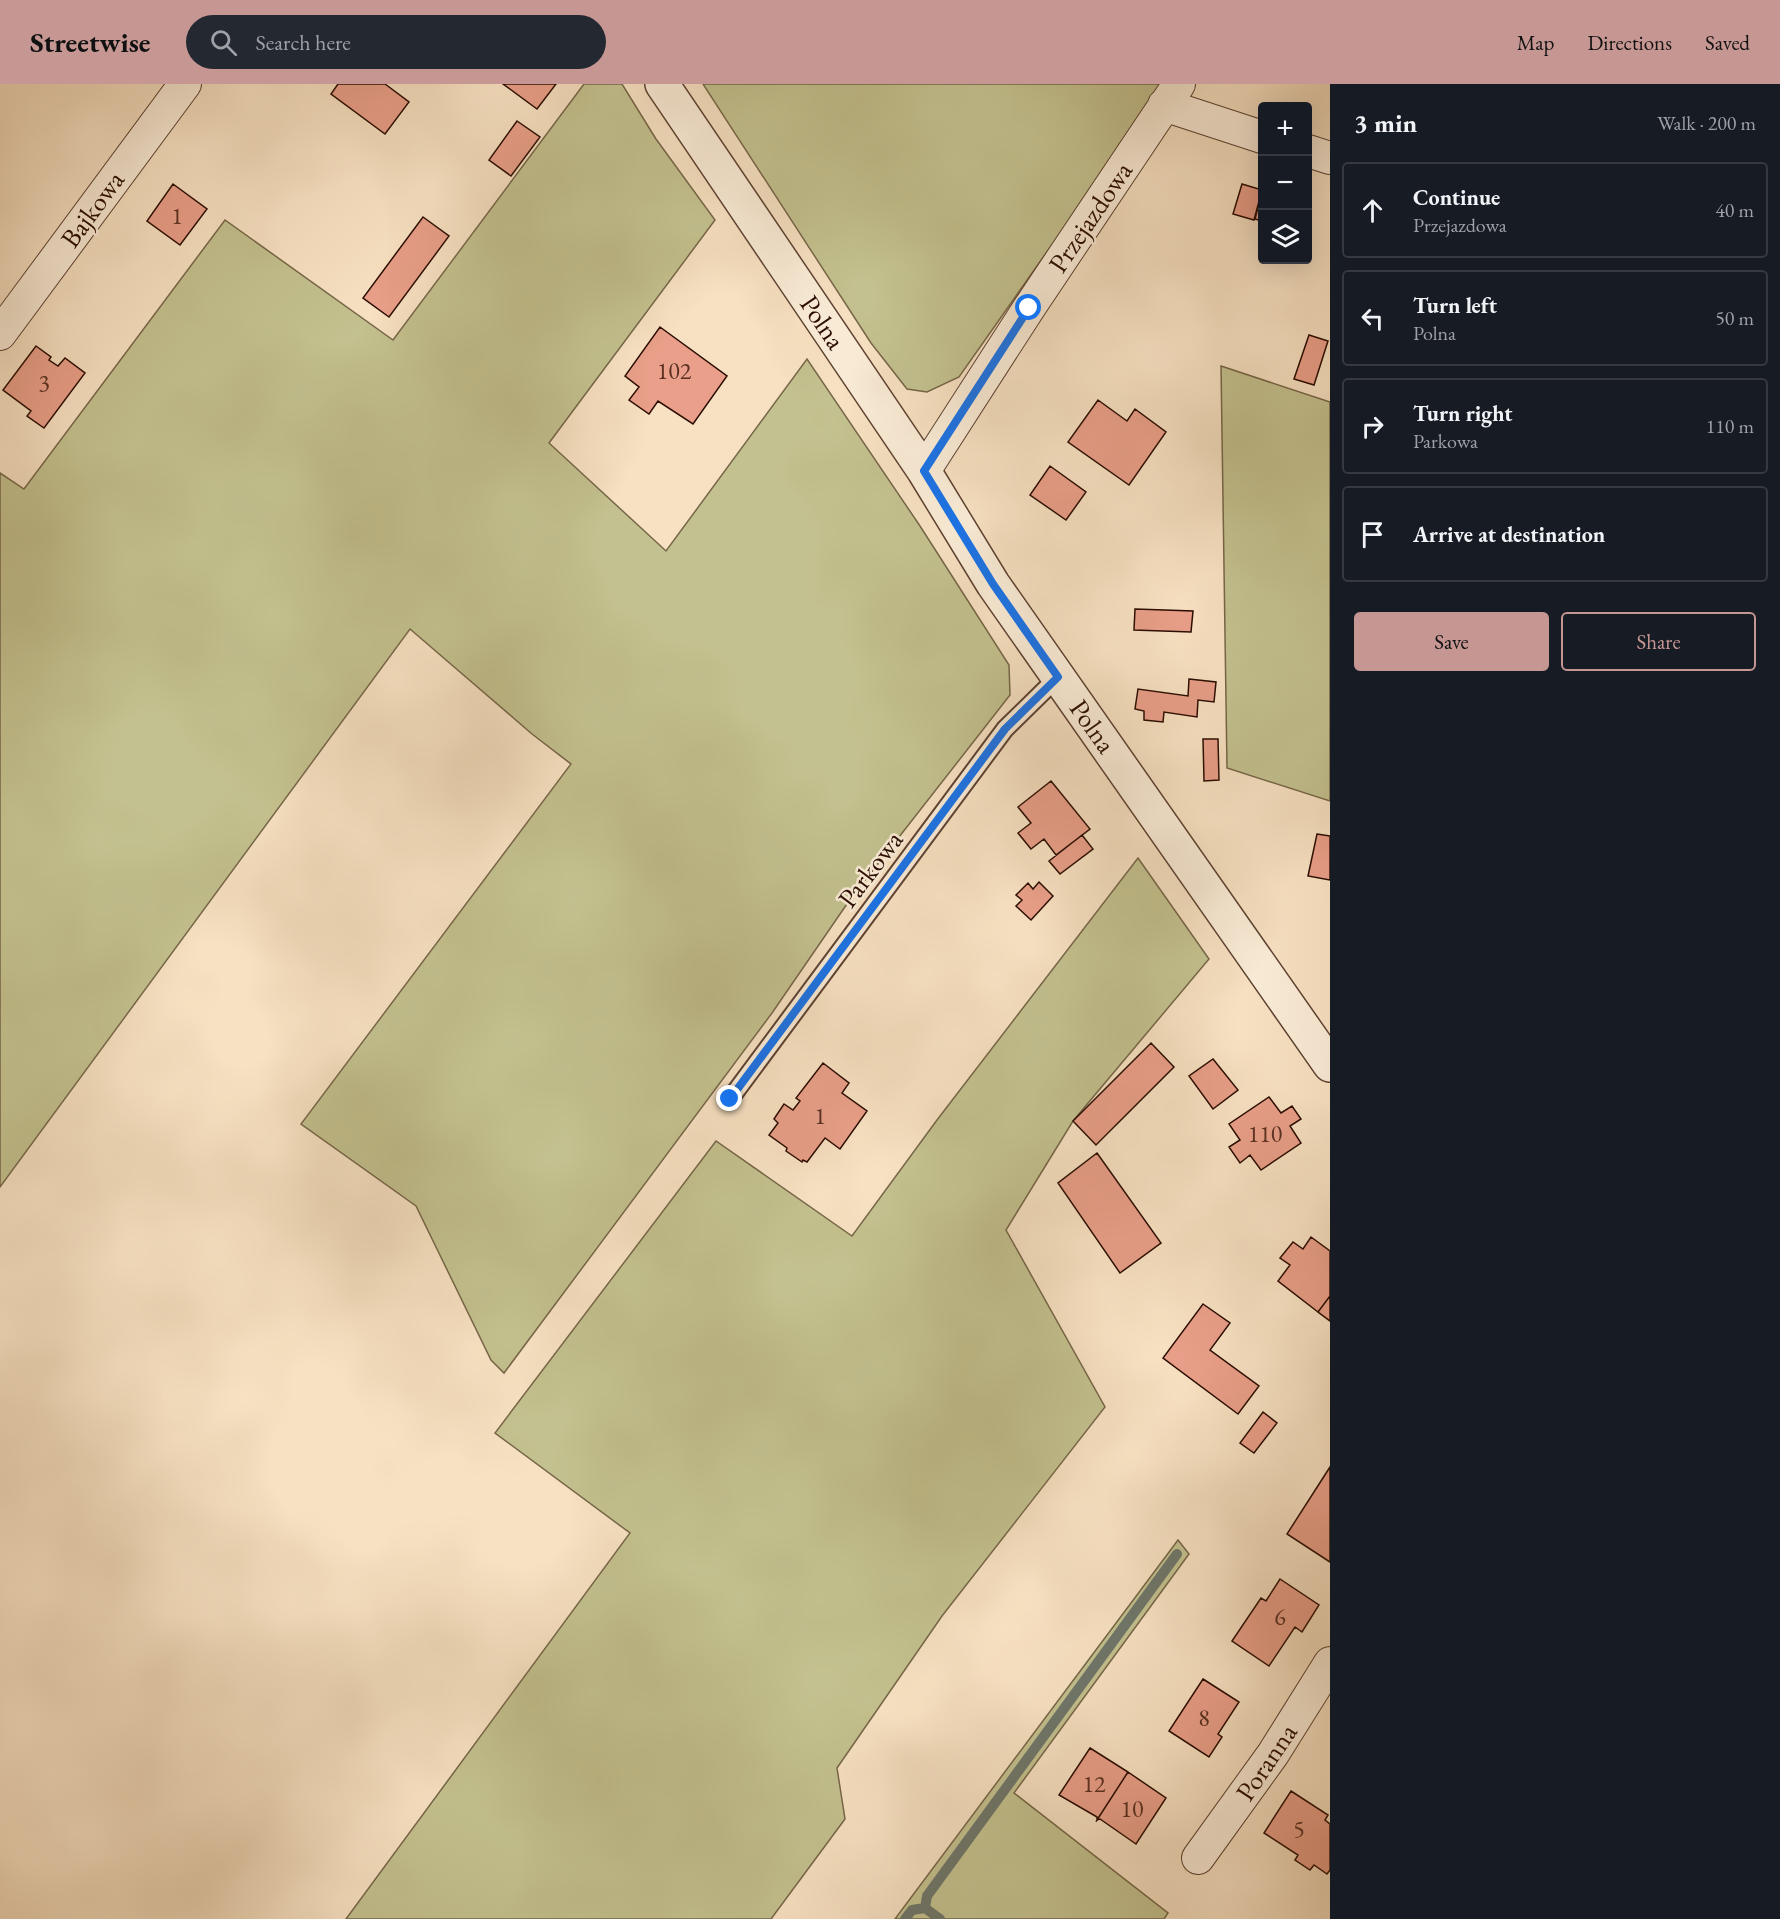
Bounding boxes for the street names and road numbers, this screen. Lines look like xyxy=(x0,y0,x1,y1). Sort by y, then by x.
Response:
street label: Przejazdowa xyxy=(1040,155,1140,279)
street label: Bajkowa xyxy=(52,163,132,254)
street label: Polna xyxy=(792,288,854,356)
street label: Polna xyxy=(1062,692,1124,760)
street label: Parkowa xyxy=(830,823,911,915)
street label: Poranna xyxy=(1227,1716,1305,1807)

